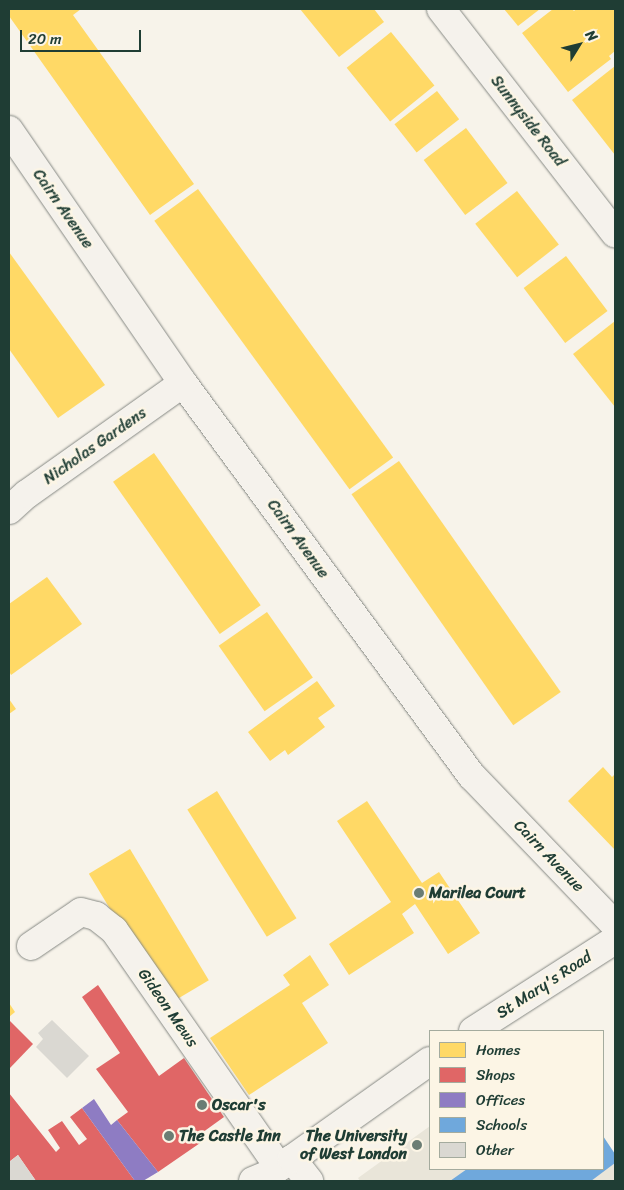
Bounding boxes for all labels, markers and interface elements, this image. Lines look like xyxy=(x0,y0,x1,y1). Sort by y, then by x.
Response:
scale bar xyxy=(22,20,144,52)
north arrow xyxy=(554,20,604,70)
text: N xyxy=(579,25,604,47)
text: 20 m xyxy=(28,26,62,52)
street label: Sunnyside Road xyxy=(486,72,570,170)
street label: Cairn Avenue xyxy=(29,165,97,253)
street label: Nicholas Gardens xyxy=(40,403,150,489)
street label: Cairn Avenue xyxy=(263,496,333,582)
street label: Cairn Avenue xyxy=(510,816,588,896)
place label: Marilea Court xyxy=(429,883,526,903)
marker: Marilea Court xyxy=(413,887,425,899)
street label: St Mary's Road xyxy=(493,947,595,1023)
street label: Gideon Mews xyxy=(134,965,202,1051)
legend xyxy=(429,1030,604,1170)
text: Homes xyxy=(476,1037,520,1063)
text: Shops xyxy=(476,1062,515,1088)
text: Offices xyxy=(476,1087,525,1113)
place label: Oscar's xyxy=(212,1095,266,1115)
marker: Oscar's xyxy=(196,1099,208,1111)
text: Schools xyxy=(476,1112,527,1138)
place label: The Castle Inn xyxy=(179,1126,282,1146)
place label: The University of West London xyxy=(299,1126,407,1164)
marker: The Castle Inn xyxy=(163,1130,175,1142)
text: Other xyxy=(476,1137,514,1163)
marker: The University of West London xyxy=(411,1139,423,1151)

